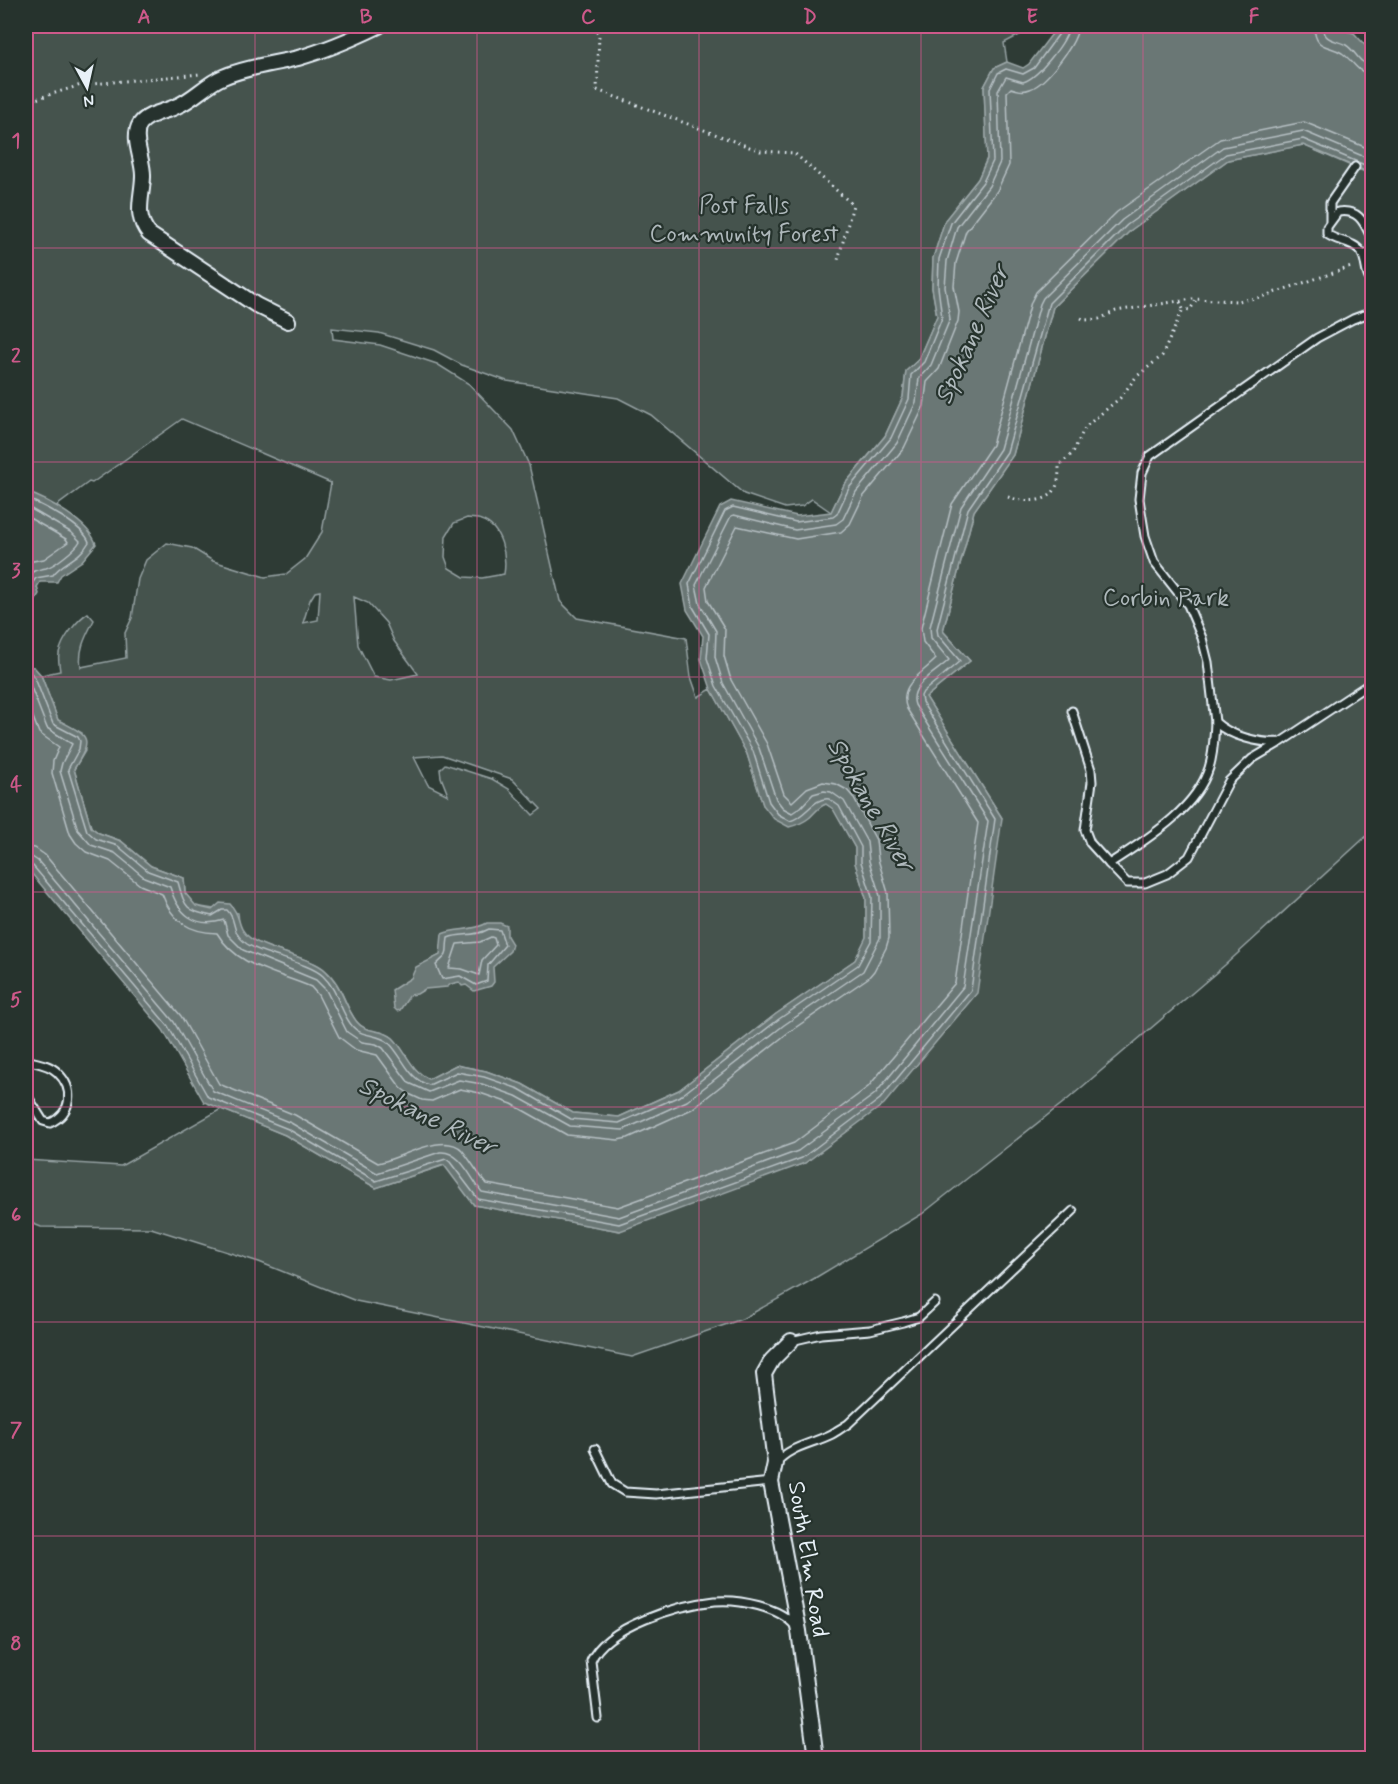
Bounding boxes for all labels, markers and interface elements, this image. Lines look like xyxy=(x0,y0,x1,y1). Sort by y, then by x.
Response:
text: A xyxy=(137,4,151,31)
text: B xyxy=(360,4,373,31)
text: C xyxy=(581,4,596,31)
text: D xyxy=(803,4,817,31)
text: E xyxy=(1026,4,1038,31)
text: F xyxy=(1249,4,1260,31)
north arrow xyxy=(57,57,117,117)
text: N xyxy=(82,89,96,112)
text: 1 xyxy=(12,128,20,155)
park label: Post Falls Community Forest xyxy=(649,191,839,250)
water label: Spokane River xyxy=(927,257,1020,410)
text: 2 xyxy=(11,343,21,370)
text: 3 xyxy=(11,558,21,585)
park label: Corbin Park xyxy=(1103,583,1229,614)
water label: Spokane River xyxy=(818,732,924,881)
text: 4 xyxy=(10,772,22,799)
text: 5 xyxy=(10,987,22,1014)
water label: Spokane River xyxy=(353,1069,504,1166)
text: 6 xyxy=(11,1202,21,1229)
text: 7 xyxy=(10,1417,22,1444)
street label: South Elm Road xyxy=(780,1479,835,1639)
text: 8 xyxy=(10,1631,22,1658)

